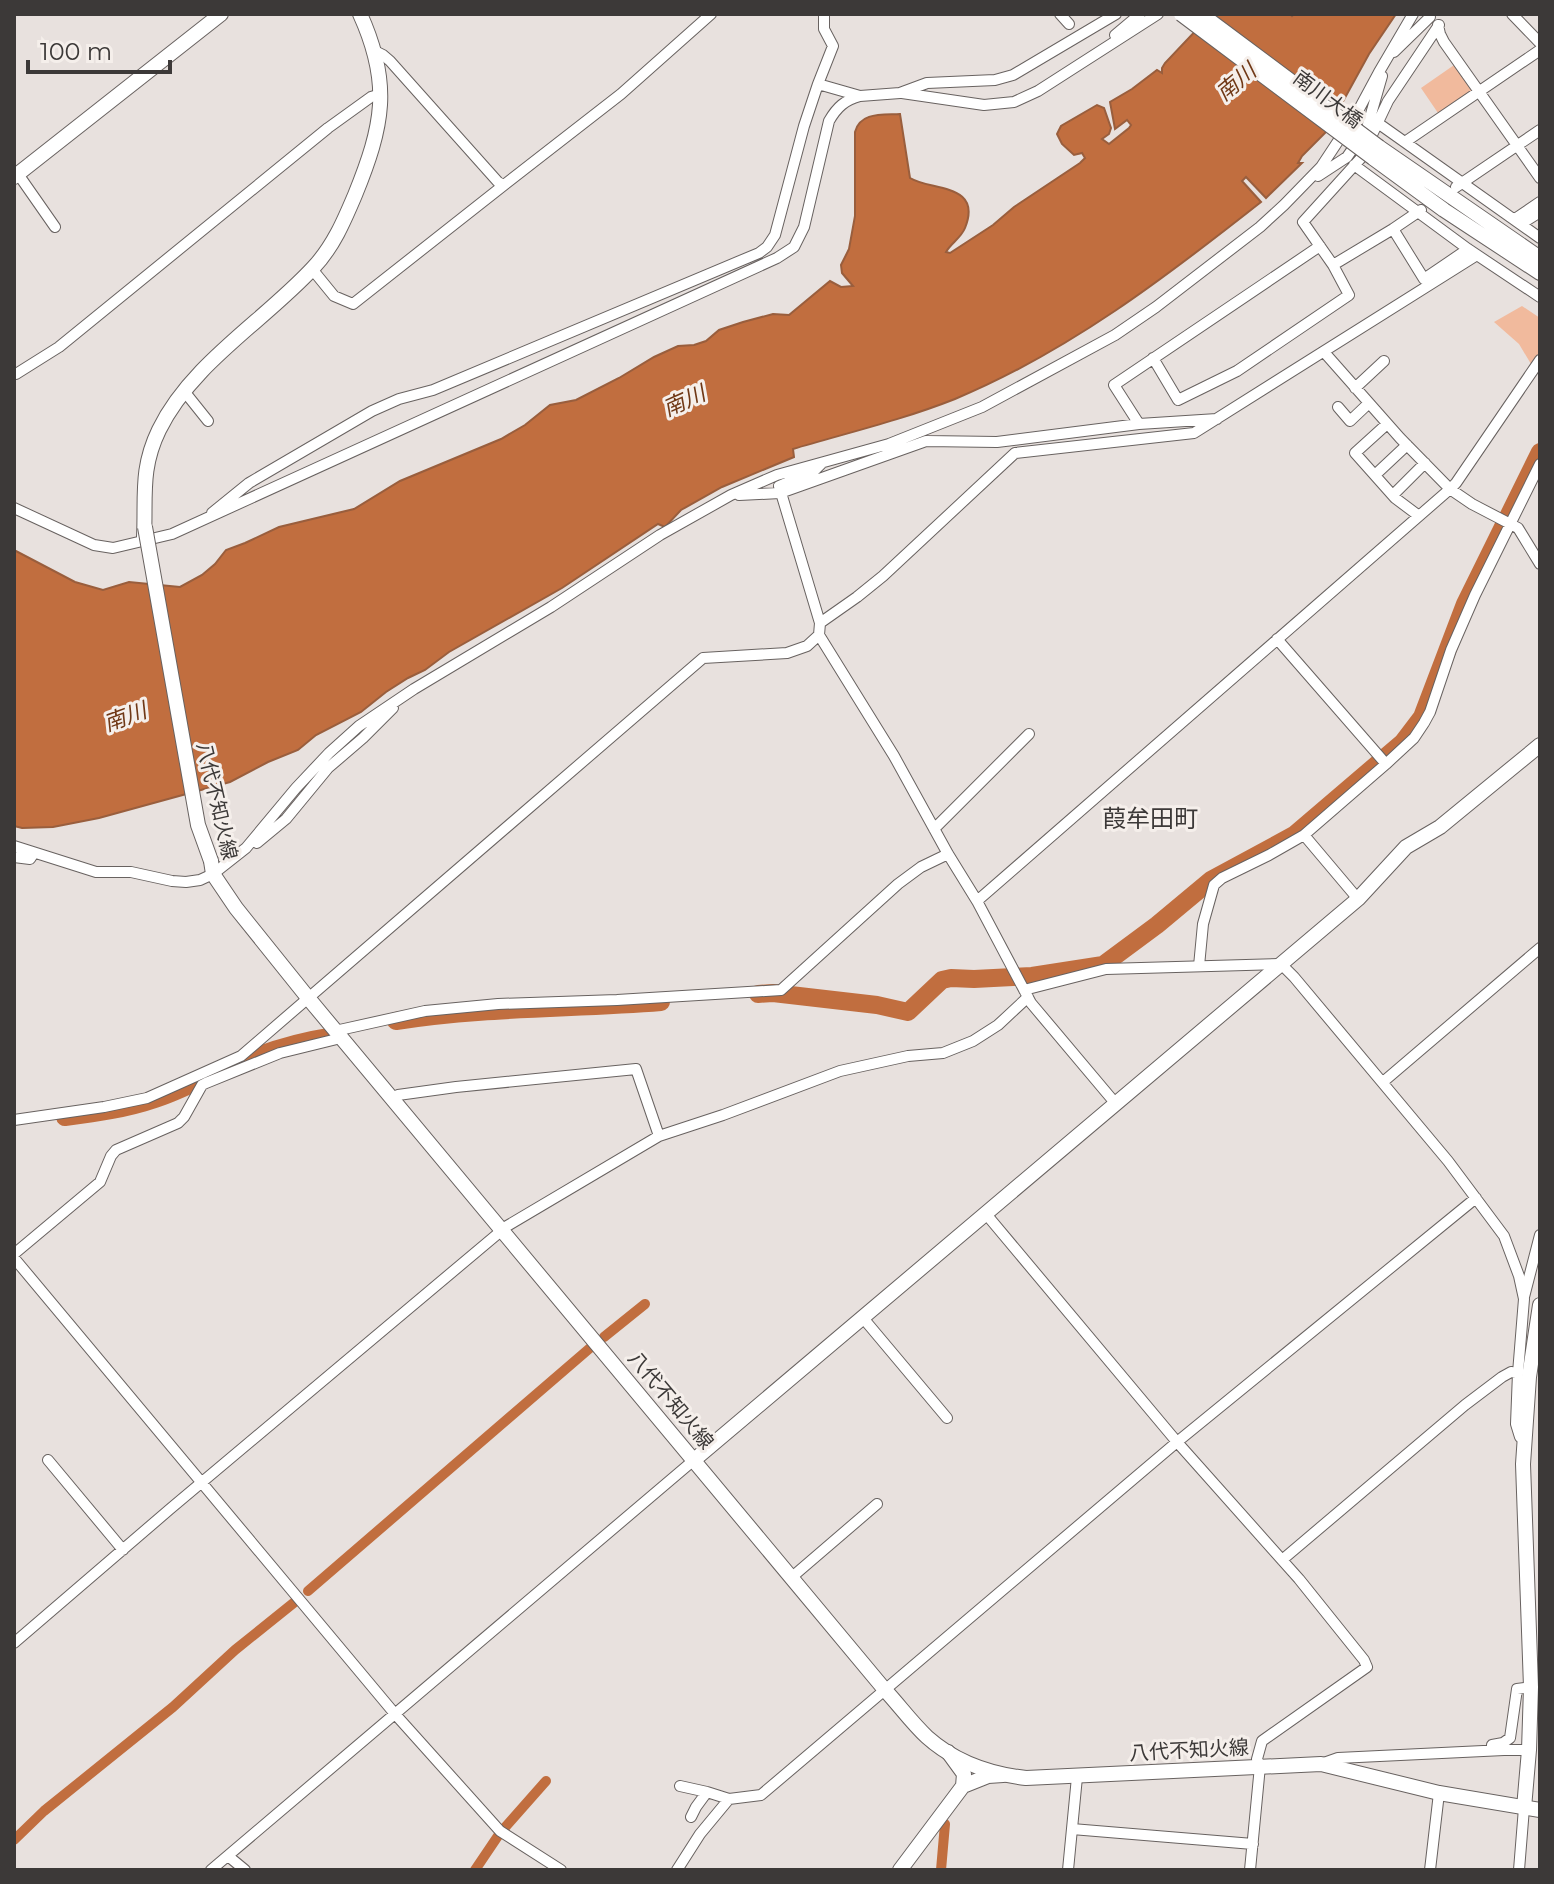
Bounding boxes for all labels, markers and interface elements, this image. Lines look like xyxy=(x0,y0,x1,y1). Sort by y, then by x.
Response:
scale bar xyxy=(28,24,170,74)
text: 100 m xyxy=(40,37,112,66)
water label: 南川 xyxy=(1210,56,1263,106)
street label: 南川大橋 xyxy=(1289,65,1367,133)
water label: 南川 xyxy=(658,379,711,422)
water label: 南川 xyxy=(100,696,152,737)
street label: 八代不知火線 xyxy=(192,740,242,862)
district label: 葭牟田町 xyxy=(1102,804,1198,833)
street label: 八代不知火線 xyxy=(623,1346,719,1454)
street label: 八代不知火線 xyxy=(1128,1735,1250,1765)

